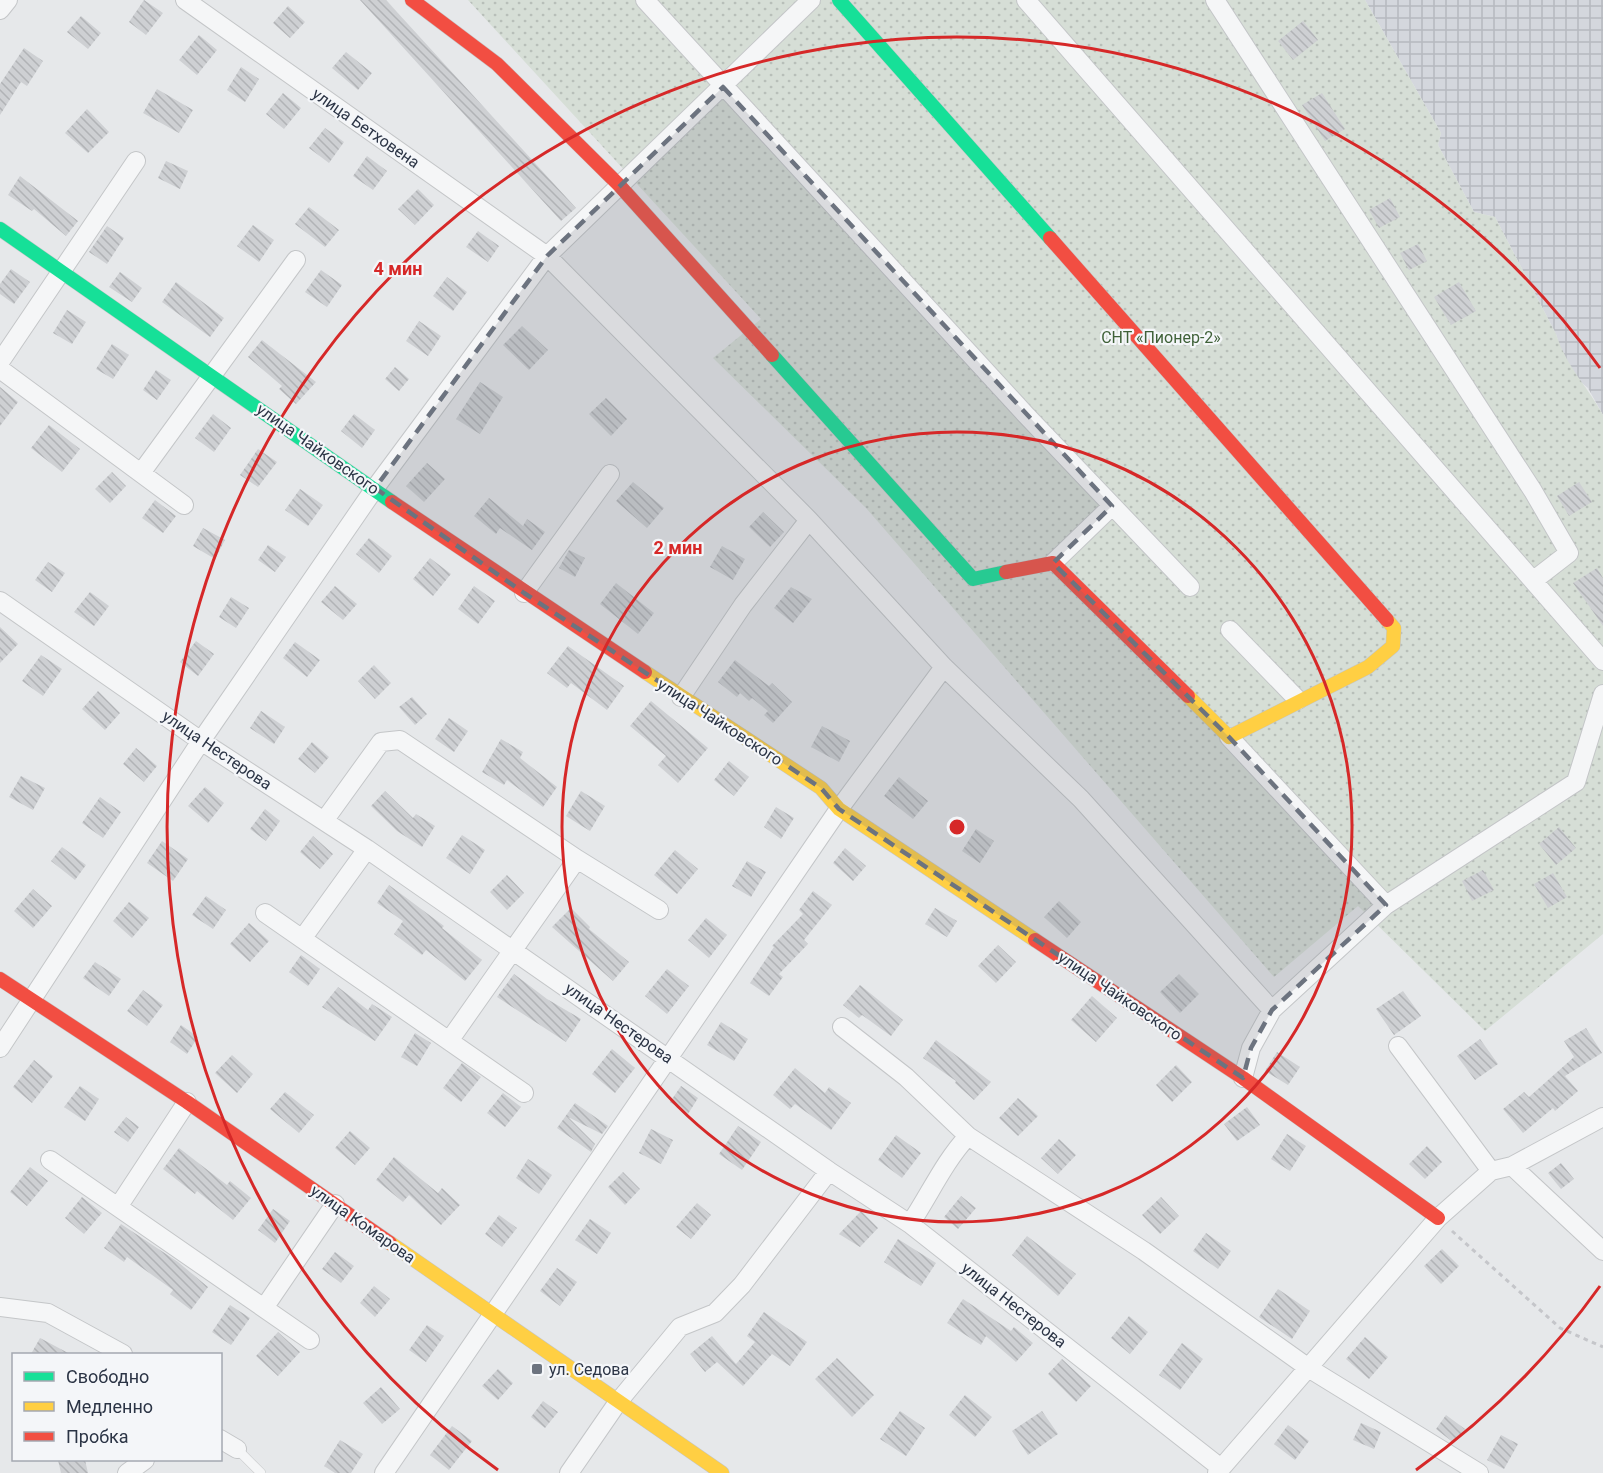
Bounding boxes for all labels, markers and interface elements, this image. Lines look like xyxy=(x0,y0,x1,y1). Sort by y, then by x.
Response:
street label: улица Бетховена xyxy=(309,84,423,172)
text: 4 мин xyxy=(374,258,422,279)
park label: СНТ «Пионер-2» xyxy=(1101,328,1221,347)
street label: улица Чайковского xyxy=(253,400,383,498)
text: 2 мин xyxy=(654,537,702,558)
street label: улица Чайковского xyxy=(654,674,786,770)
street label: улица Нестерова xyxy=(159,706,275,794)
centre of rings xyxy=(947,817,967,837)
street label: улица Чайковского xyxy=(1054,948,1186,1044)
street label: улица Нестерова xyxy=(561,979,677,1067)
street label: улица Комарова xyxy=(307,1181,419,1267)
street label: улица Нестерова xyxy=(958,1258,1070,1352)
legend xyxy=(12,1353,222,1461)
place label: ул. Седова xyxy=(549,1360,629,1379)
marker: ул. Седова xyxy=(530,1362,544,1376)
text: Свободно xyxy=(66,1366,149,1387)
text: Медленно xyxy=(66,1396,153,1417)
text: Пробка xyxy=(66,1426,129,1447)

